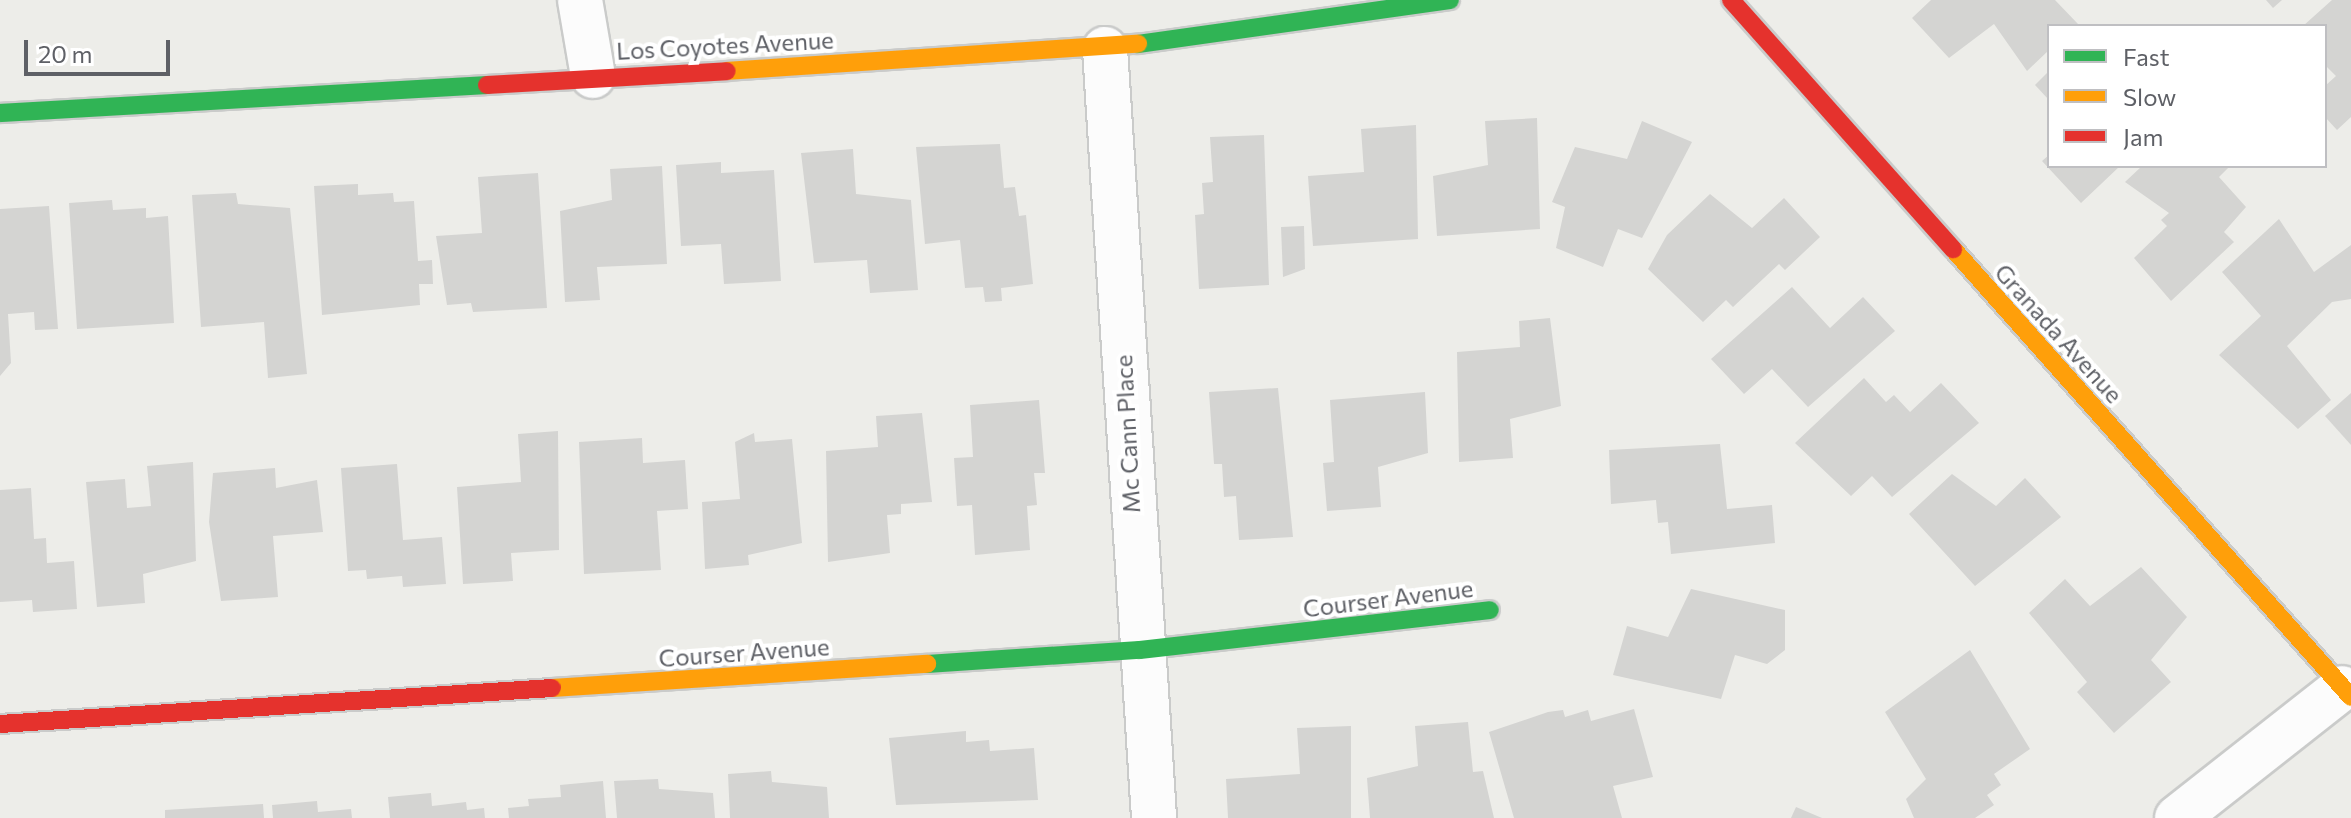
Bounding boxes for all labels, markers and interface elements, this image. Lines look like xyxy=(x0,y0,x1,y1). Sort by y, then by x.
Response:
scale bar xyxy=(28,24,174,74)
legend xyxy=(2047,24,2327,168)
street label: Los Coyotes Avenue xyxy=(616,25,834,65)
text: 20 m xyxy=(38,39,92,68)
text: Fast xyxy=(2123,42,2170,71)
text: Slow xyxy=(2123,82,2176,111)
text: Jam xyxy=(2123,122,2163,151)
street label: Granada Avenue xyxy=(1989,258,2129,408)
street label: Mc Cann Place xyxy=(1108,354,1146,514)
street label: Courser Avenue xyxy=(1301,573,1475,623)
street label: Courser Avenue xyxy=(658,632,830,672)

